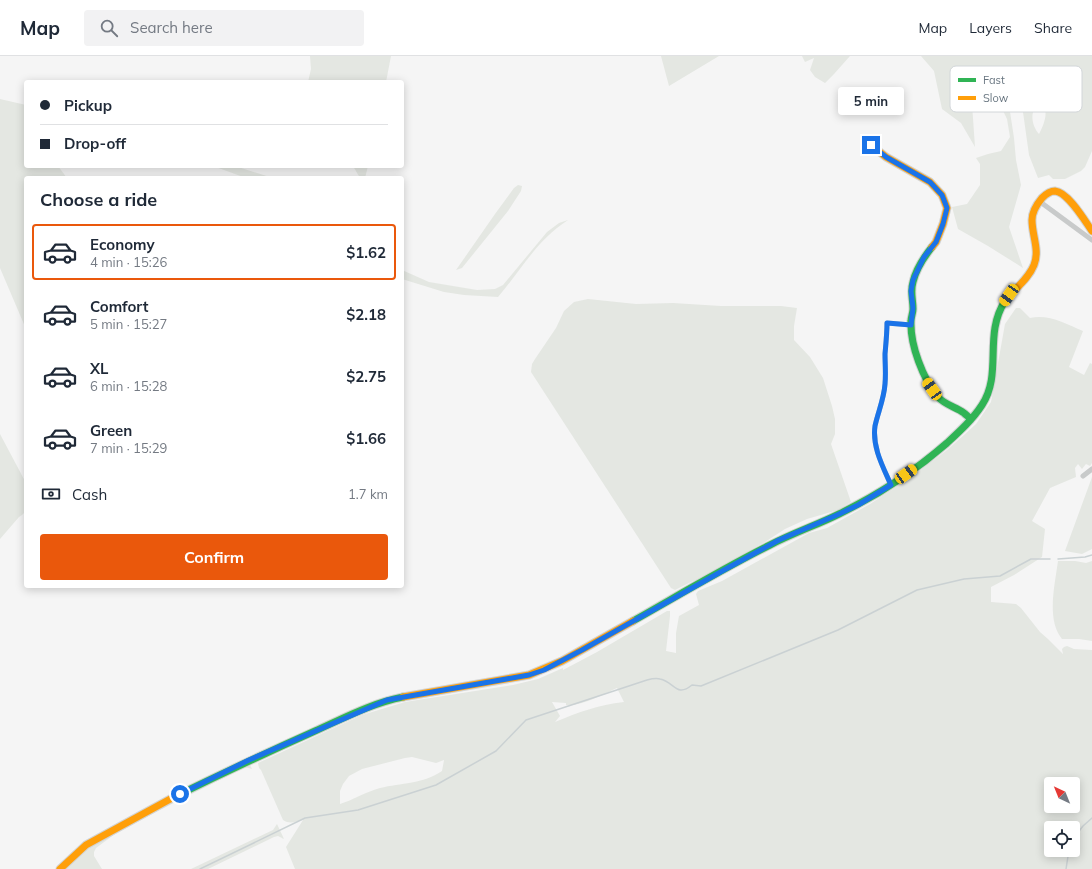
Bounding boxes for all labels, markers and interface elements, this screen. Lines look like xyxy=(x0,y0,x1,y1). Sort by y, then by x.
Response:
search box xyxy=(84,10,364,46)
text: Map xyxy=(20,16,60,40)
icon: search xyxy=(98,17,120,39)
text: Search here xyxy=(130,18,213,37)
text: Map xyxy=(918,19,947,37)
text: Layers xyxy=(969,19,1012,37)
text: Share xyxy=(1034,19,1072,37)
legend xyxy=(950,66,1082,112)
text: Fast xyxy=(983,73,1005,87)
callout: 5 min xyxy=(838,87,904,115)
text: Slow xyxy=(983,91,1009,105)
text: 5 min xyxy=(854,93,888,109)
text: Pickup xyxy=(64,96,112,115)
text: Drop-off xyxy=(64,134,126,153)
route end xyxy=(862,136,880,154)
text: Choose a ride xyxy=(40,188,157,211)
icon: car xyxy=(42,234,78,270)
text: Economy xyxy=(90,235,155,254)
text: $1.62 xyxy=(346,243,386,262)
text: 4 min · 15:26 xyxy=(90,254,167,270)
car xyxy=(997,282,1021,308)
icon: car xyxy=(42,296,78,332)
text: Comfort xyxy=(90,297,148,316)
text: $2.18 xyxy=(346,305,386,324)
text: 5 min · 15:27 xyxy=(90,316,167,332)
icon: car xyxy=(42,358,78,394)
text: XL xyxy=(90,359,108,378)
text: $2.75 xyxy=(346,367,386,386)
car xyxy=(920,376,944,402)
text: 6 min · 15:28 xyxy=(90,378,167,394)
icon: car xyxy=(42,420,78,456)
text: Green xyxy=(90,421,132,440)
text: $1.66 xyxy=(346,429,386,448)
text: 7 min · 15:29 xyxy=(90,440,167,456)
car xyxy=(893,462,919,486)
icon: cash xyxy=(40,483,62,505)
text: Cash xyxy=(72,485,107,504)
text: 1.7 km xyxy=(348,486,388,502)
button: Confirm xyxy=(40,534,388,580)
north arrow xyxy=(1044,777,1080,813)
map controls xyxy=(1044,777,1080,857)
route start xyxy=(171,785,189,803)
button: locate xyxy=(1044,821,1080,857)

